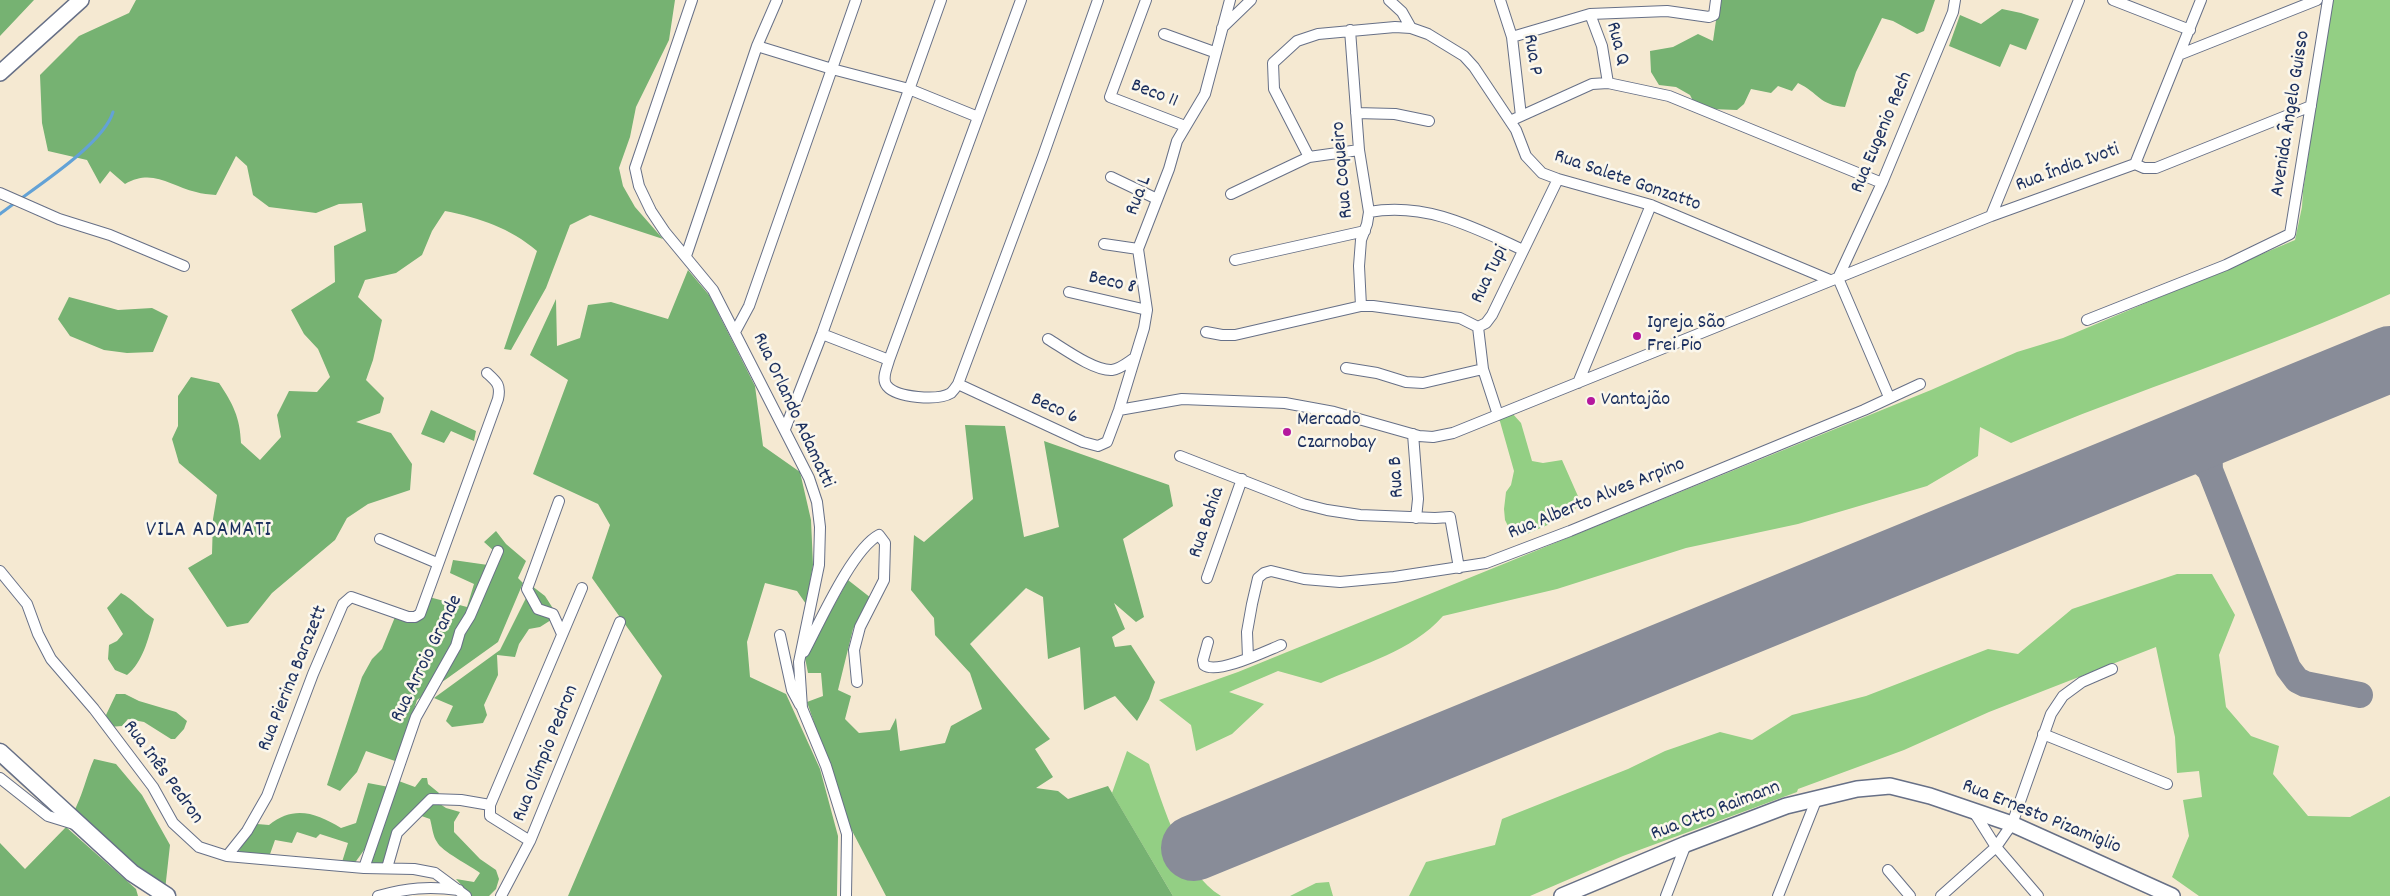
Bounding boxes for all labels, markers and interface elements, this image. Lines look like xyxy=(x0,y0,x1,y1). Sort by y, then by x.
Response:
street label: Rua Q xyxy=(1599,20,1633,68)
street label: Avenida Ângelo Guisso xyxy=(2267,29,2317,199)
street label: Rua P xyxy=(1516,33,1546,77)
street label: Rua Eugenio Rech xyxy=(1847,69,1919,197)
street label: Beco 11 xyxy=(1127,75,1181,115)
street label: Rua Coqueiro xyxy=(1328,120,1360,220)
street label: Rua Índia Ivoti xyxy=(2013,139,2123,199)
street label: Rua Salete Gonzatto xyxy=(1550,146,1704,218)
street label: Rua L xyxy=(1122,173,1158,219)
street label: Rua Tupi xyxy=(1467,242,1515,308)
street label: Beco 8 xyxy=(1086,267,1138,301)
place label: Igreja São Frei Pio xyxy=(1647,312,1725,359)
street label: Rua Orlando Adamatti xyxy=(745,329,839,493)
marker: Igreja São Frei Pio xyxy=(1631,330,1643,342)
street label: Beco 6 xyxy=(1026,389,1082,431)
place label: Vantajão xyxy=(1601,389,1670,413)
marker: Vantajão xyxy=(1585,395,1597,407)
place label: Mercado Czarnobay xyxy=(1297,409,1376,456)
marker: Mercado Czarnobay xyxy=(1281,426,1293,438)
street label: Rua Alberto Alves Arpino xyxy=(1505,453,1689,547)
street label: Rua B xyxy=(1385,456,1411,498)
street label: Rua Bahia xyxy=(1185,484,1231,562)
district label: VILA ADAMATI xyxy=(145,519,273,545)
street label: Rua Arroio Grande xyxy=(387,592,469,726)
street label: Rua Pierina Barazett xyxy=(254,603,334,755)
street label: Rua Olímpio Pedron xyxy=(509,682,585,826)
street label: Rua Inês Pedron xyxy=(116,717,208,829)
street label: Rua Ernesto Pizamiglio xyxy=(1958,775,2124,861)
street label: Rua Otto Raimann xyxy=(1648,776,1784,848)

